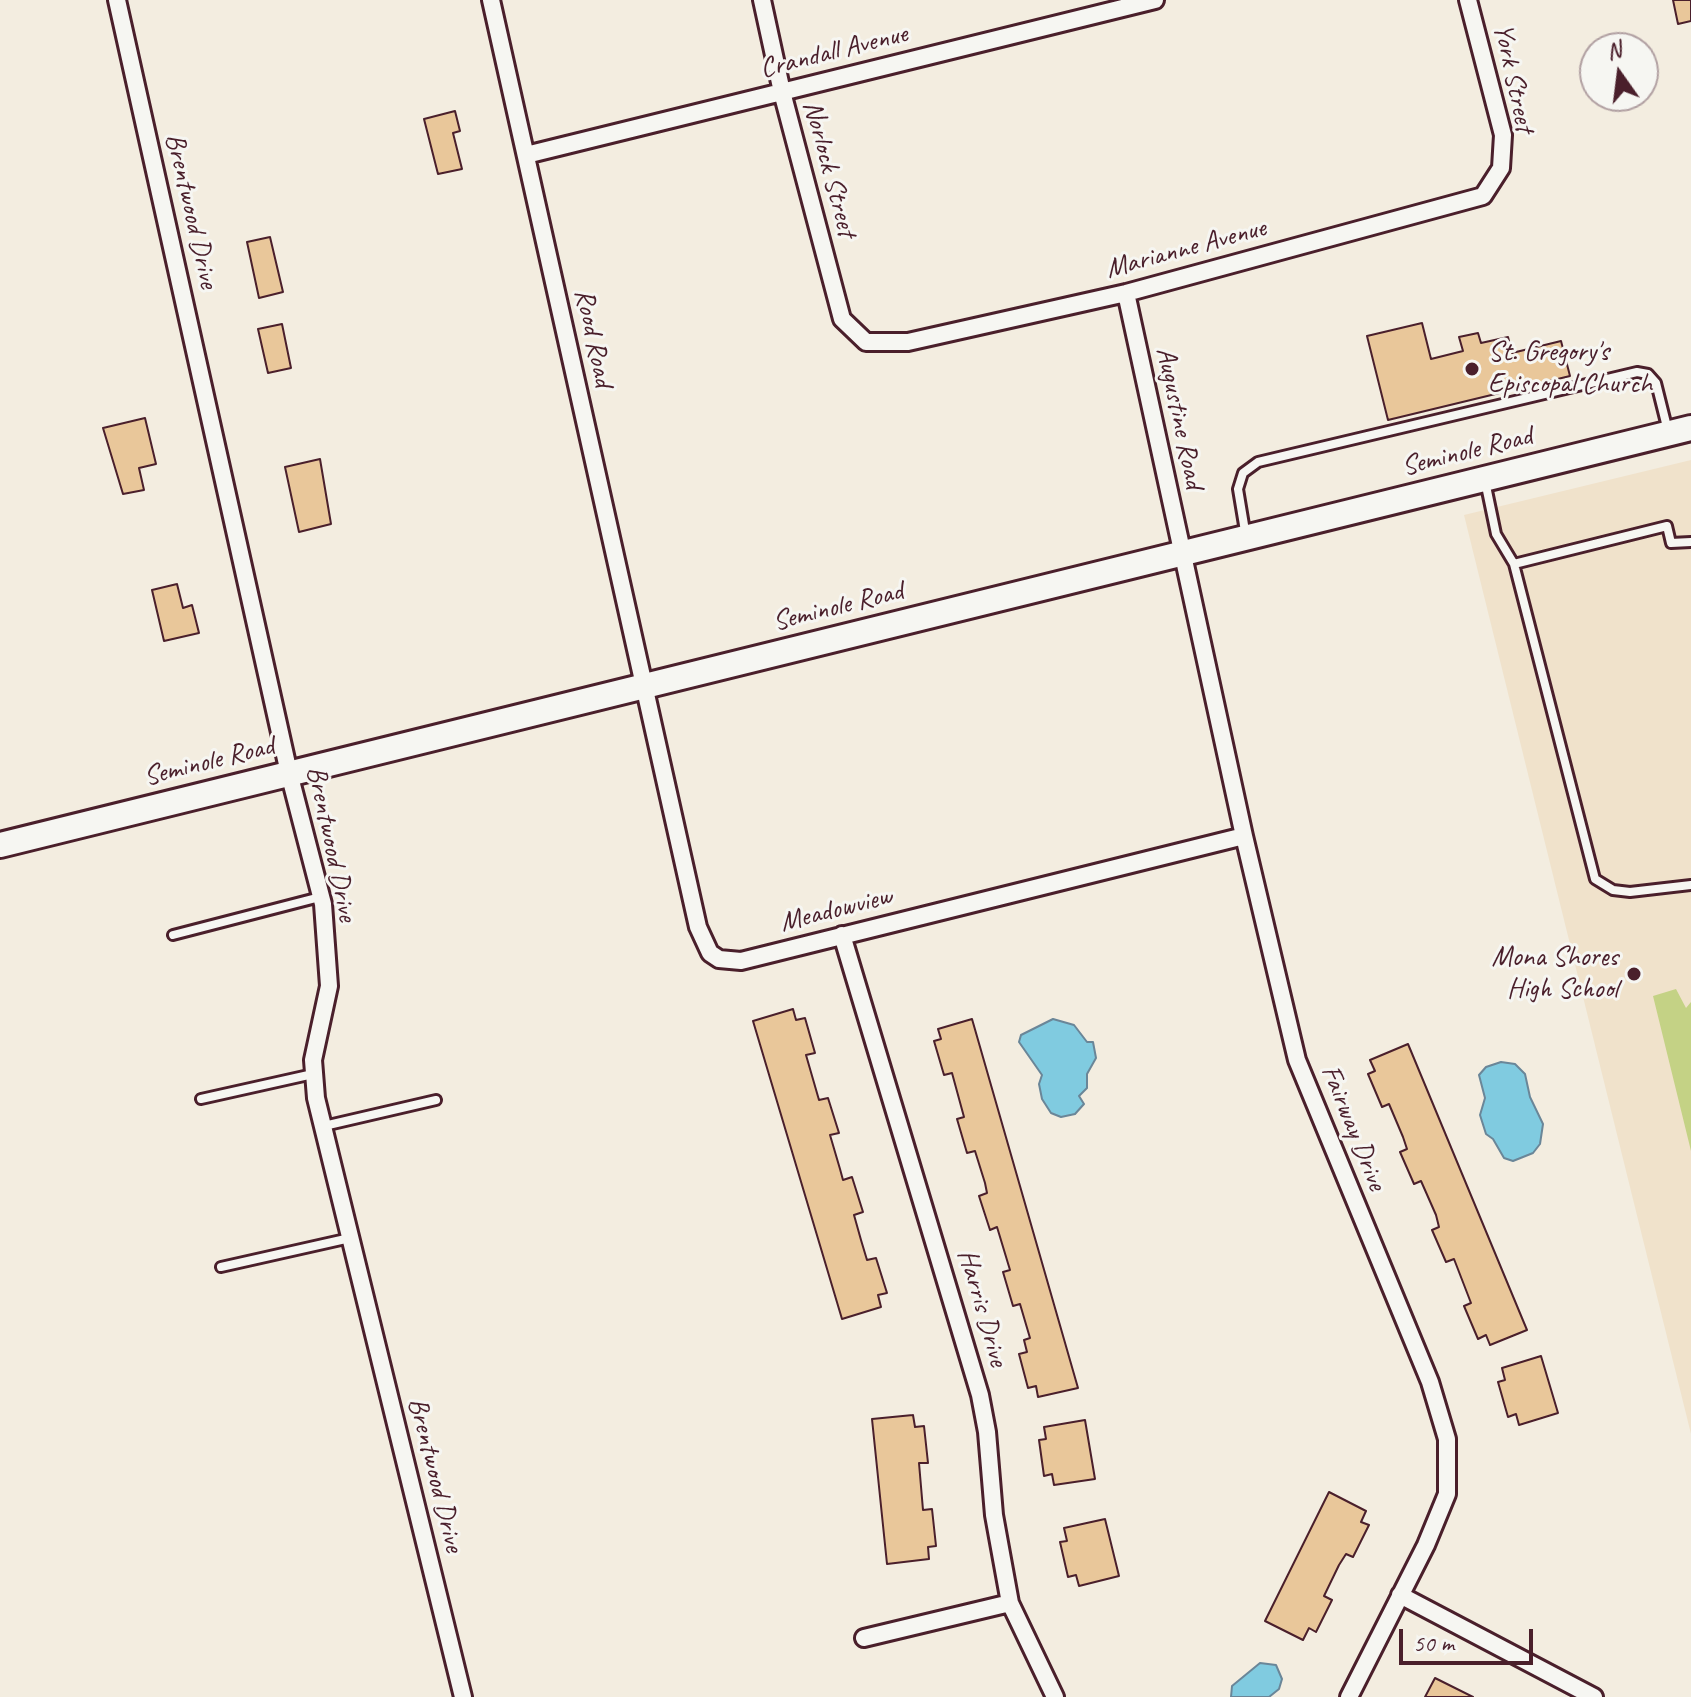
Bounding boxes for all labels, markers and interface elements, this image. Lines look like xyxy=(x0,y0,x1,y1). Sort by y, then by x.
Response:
street label: Crandall Avenue xyxy=(757,17,911,87)
street label: York Street xyxy=(1485,21,1541,135)
north arrow xyxy=(1579,32,1659,112)
text: N xyxy=(1604,35,1624,66)
street label: Norlock Street xyxy=(795,97,863,241)
street label: Brentwood Drive xyxy=(157,130,225,292)
street label: Marianne Avenue xyxy=(1102,211,1270,287)
street label: Rood Road xyxy=(566,286,620,390)
place label: St. Gregory's Episcopal Church xyxy=(1488,336,1652,402)
street label: Augustine Road xyxy=(1148,344,1210,492)
marker: St. Gregory's Episcopal Church xyxy=(1463,360,1481,378)
street label: Seminole Road xyxy=(1398,420,1536,484)
street label: Seminole Road xyxy=(769,575,907,639)
street label: Seminole Road xyxy=(140,730,278,794)
street label: Brentwood Drive xyxy=(298,763,364,925)
street label: Meadowview xyxy=(777,880,895,940)
place label: Mona Shores High School xyxy=(1492,941,1618,1007)
marker: Mona Shores High School xyxy=(1625,965,1643,983)
street label: Fairway Drive xyxy=(1313,1061,1393,1195)
street label: Harris Drive xyxy=(949,1246,1015,1370)
street label: Brentwood Drive xyxy=(400,1394,470,1556)
scale bar xyxy=(1403,1613,1537,1663)
text: 50 m xyxy=(1413,1628,1454,1658)

